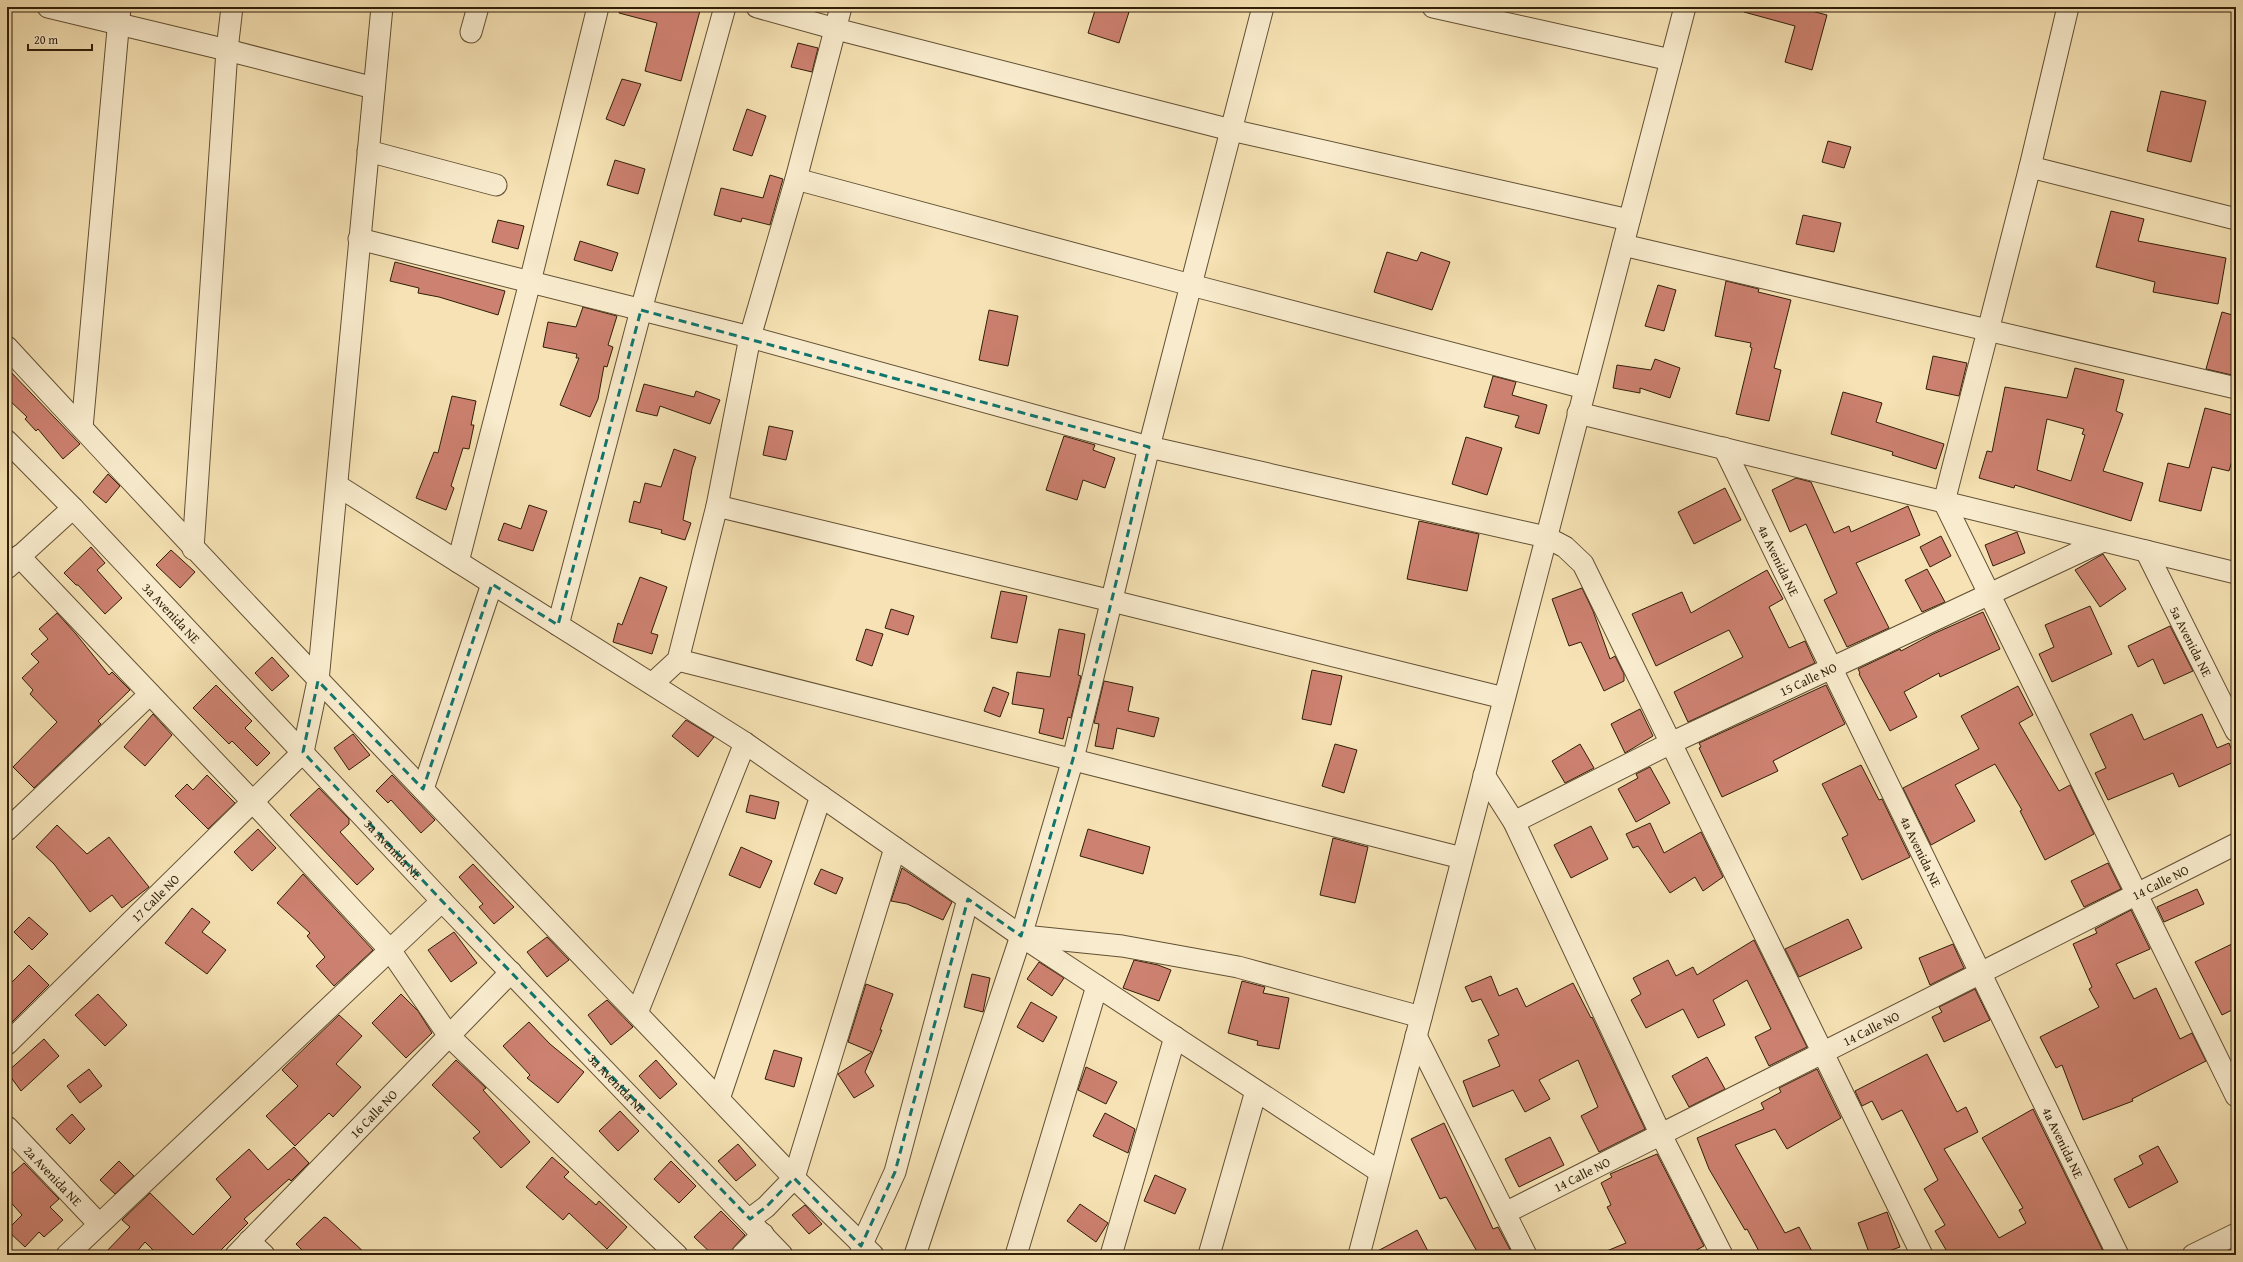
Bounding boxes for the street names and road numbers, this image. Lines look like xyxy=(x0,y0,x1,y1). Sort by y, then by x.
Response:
street label: 4a Avenida NE xyxy=(1753,522,1804,600)
street label: 3a Avenida NE xyxy=(138,579,205,648)
street label: 5a Avenida NE xyxy=(2165,603,2217,681)
street label: 15 Calle NO xyxy=(1776,658,1840,701)
street label: 4a Avenida NE xyxy=(1895,813,1946,891)
street label: 3a Avenida NE xyxy=(360,815,426,884)
street label: 14 Calle NO xyxy=(2129,860,2192,905)
street label: 17 Calle NO xyxy=(127,870,184,927)
street label: 14 Calle NO xyxy=(1840,1006,1903,1051)
street label: 3a Avenida NE xyxy=(583,1049,651,1118)
street label: 16 Calle NO xyxy=(345,1085,402,1143)
street label: 4a Avenida NE xyxy=(2037,1104,2088,1182)
street label: 2a Avenida NE xyxy=(19,1142,86,1211)
street label: 14 Calle NO xyxy=(1550,1152,1614,1197)

